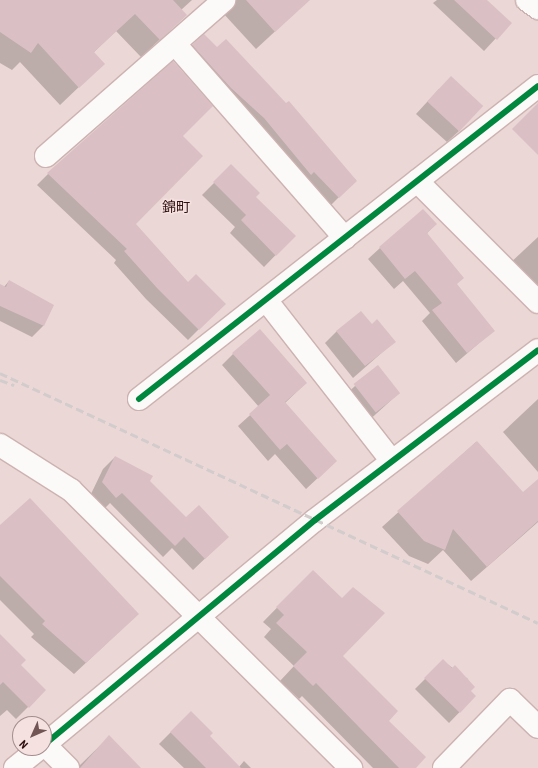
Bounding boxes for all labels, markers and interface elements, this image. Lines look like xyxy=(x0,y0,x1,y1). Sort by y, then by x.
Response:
district label: 錦町 xyxy=(162,199,190,215)
north arrow xyxy=(12,716,52,756)
text: N xyxy=(17,737,31,751)

